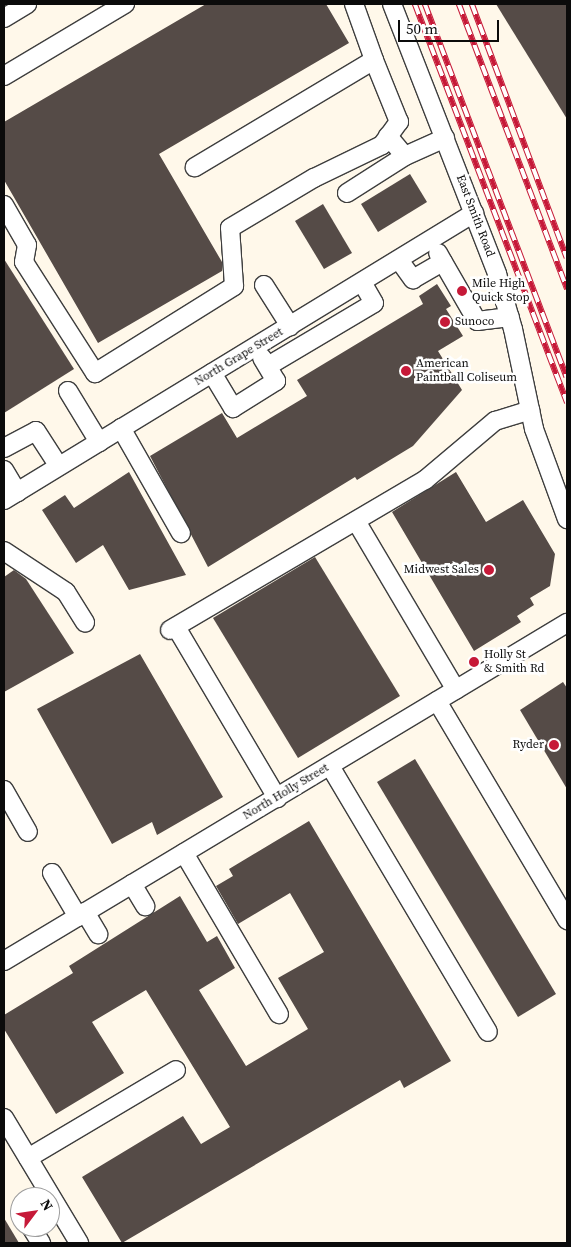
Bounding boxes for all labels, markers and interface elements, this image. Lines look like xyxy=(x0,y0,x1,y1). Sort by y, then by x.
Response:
scale bar xyxy=(401,10,502,42)
text: 50 m xyxy=(406,18,438,39)
street label: East Smith Road xyxy=(453,173,497,259)
place label: Mile High Quick Stop xyxy=(472,277,530,305)
marker: Mile High Quick Stop xyxy=(456,285,468,297)
place label: Sunoco xyxy=(455,315,494,329)
marker: Sunoco xyxy=(439,316,451,328)
street label: North Grape Street xyxy=(192,325,286,389)
place label: American Paintball Coliseum xyxy=(416,357,517,385)
marker: American Paintball Coliseum xyxy=(400,365,412,377)
place label: Midwest Sales xyxy=(404,563,479,577)
marker: Midwest Sales xyxy=(483,564,495,576)
place label: Holly St & Smith Rd xyxy=(484,648,544,676)
marker: Holly St & Smith Rd xyxy=(468,656,480,668)
place label: Ryder xyxy=(513,738,544,752)
marker: Ryder xyxy=(548,739,560,751)
street label: North Holly Street xyxy=(241,761,331,823)
north arrow xyxy=(10,1187,60,1237)
text: N xyxy=(36,1195,58,1214)

